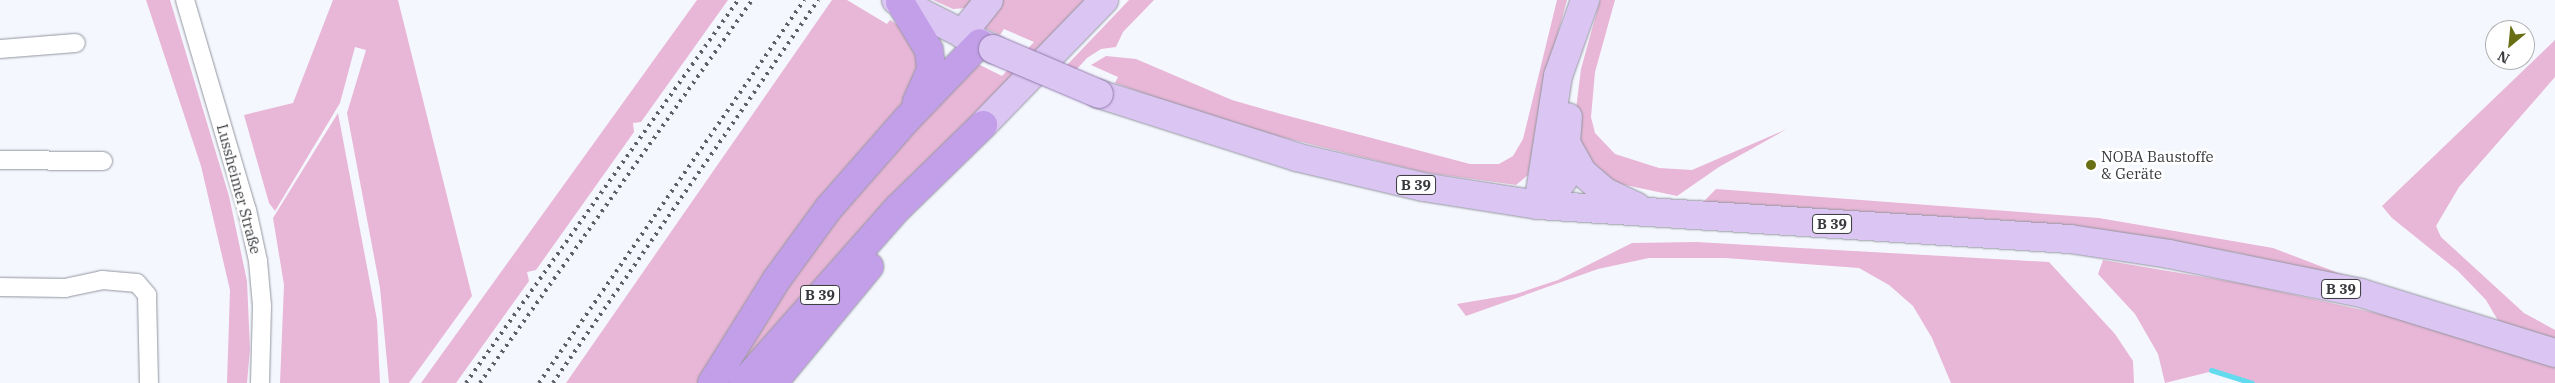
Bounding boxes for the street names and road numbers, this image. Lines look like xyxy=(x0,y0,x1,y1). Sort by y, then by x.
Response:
street label: Lussheimer Straße xyxy=(213,122,265,256)
road number: B 39 xyxy=(1396,174,1436,196)
road number: B 39 xyxy=(1812,212,1852,235)
road number: B 39 xyxy=(2321,278,2361,300)
road number: B 39 xyxy=(800,284,840,306)

